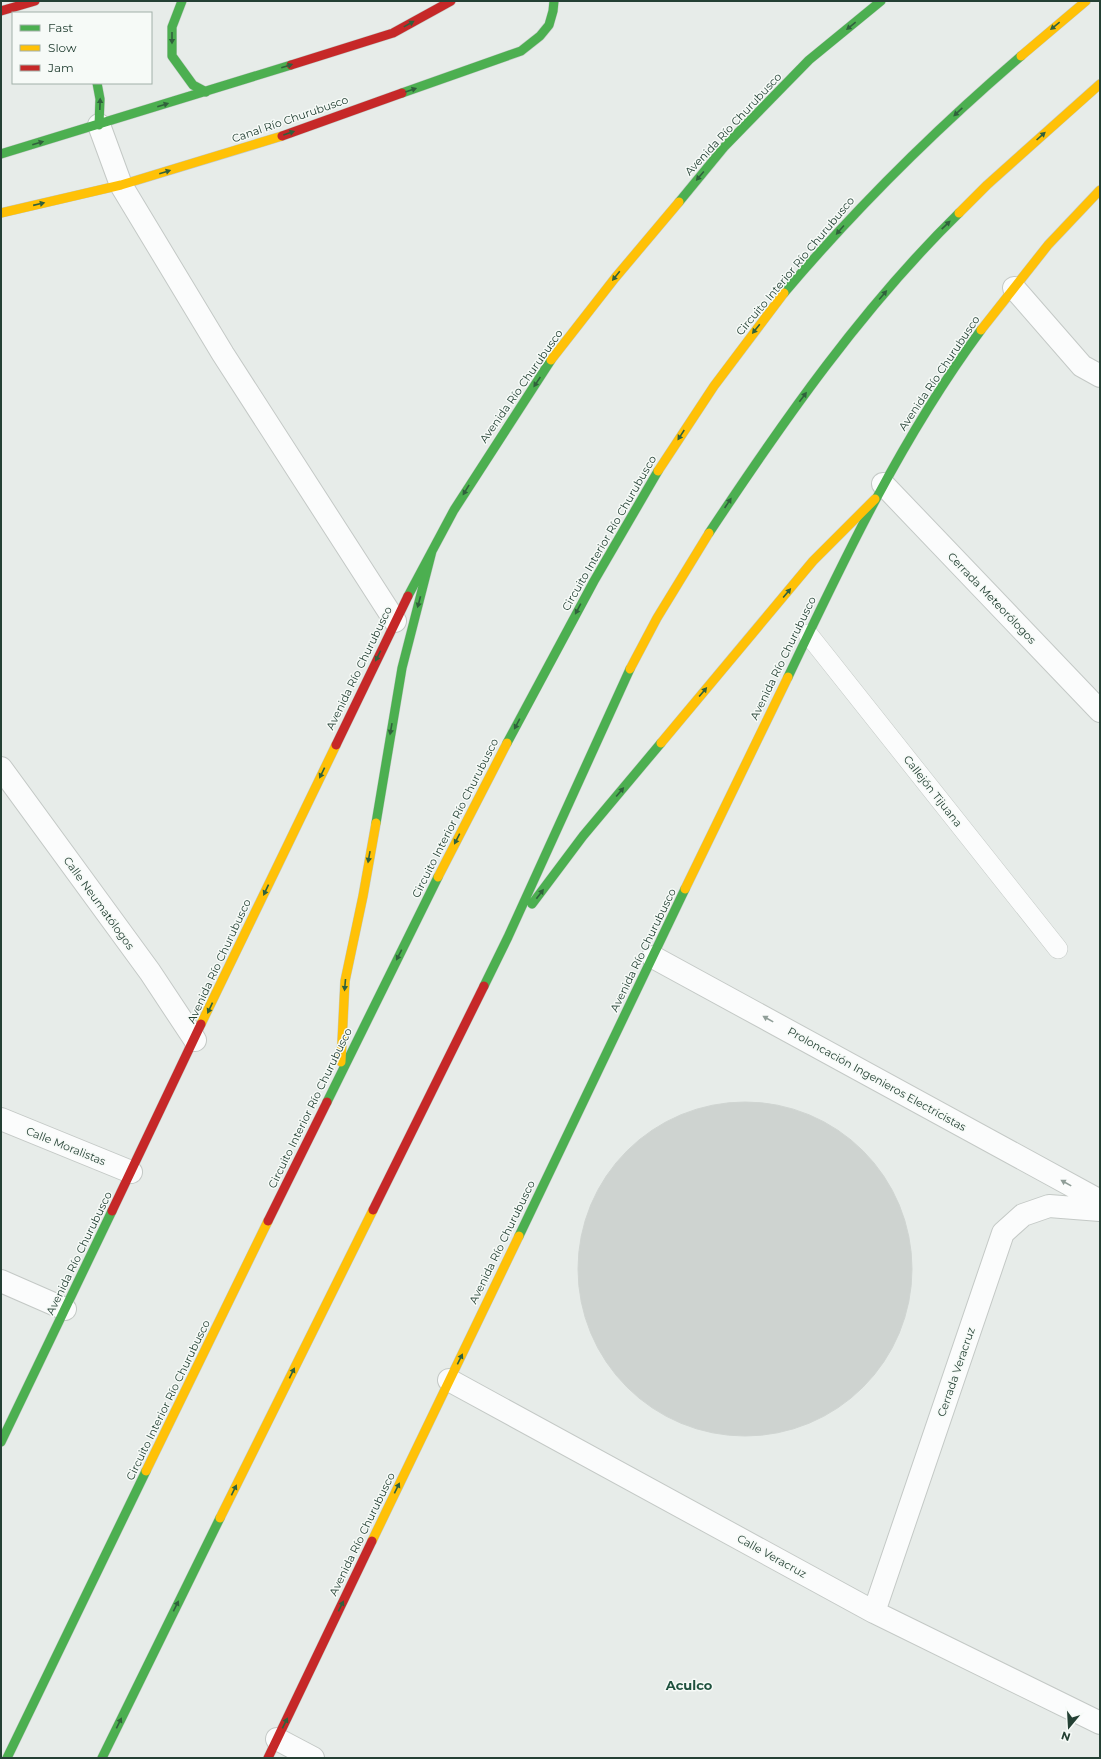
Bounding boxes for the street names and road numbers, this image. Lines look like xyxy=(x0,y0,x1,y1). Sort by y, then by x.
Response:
street label: Avenida Río Churubusco xyxy=(682,70,784,178)
street label: Canal Río Churubusco xyxy=(230,92,350,146)
street label: Circuito Interior Río Churubusco xyxy=(733,194,857,338)
street label: Avenida Río Churubusco xyxy=(895,313,983,433)
street label: Avenida Río Churubusco xyxy=(476,326,566,446)
street label: Circuito Interior Río Churubusco xyxy=(559,453,659,613)
street label: Cerrada Meteorólogos xyxy=(945,549,1040,647)
street label: Avenida Río Churubusco xyxy=(747,594,819,722)
street label: Avenida Río Churubusco xyxy=(323,604,395,732)
street label: Circuito Interior Río Churubusco xyxy=(409,736,501,900)
street label: Callejón Tijuana xyxy=(901,752,965,830)
street label: Calle Neumatólogos xyxy=(61,854,138,953)
street label: Avenida Río Churubusco xyxy=(607,886,679,1014)
street label: Avenida Río Churubusco xyxy=(184,897,254,1025)
street label: Proloncación Ingenieros Electricistas xyxy=(785,1024,969,1134)
street label: Circuito Interior Río Churubusco xyxy=(265,1025,355,1191)
street label: Calle Moralistas xyxy=(24,1124,109,1169)
street label: Avenida Río Churubusco xyxy=(466,1178,538,1306)
street label: Avenida Río Churubusco xyxy=(43,1189,115,1317)
street label: Circuito Interior Río Churubusco xyxy=(123,1317,213,1483)
street label: Cerrada Veracruz xyxy=(934,1325,978,1419)
street label: Avenida Río Churubusco xyxy=(326,1470,398,1598)
street label: Calle Veracruz xyxy=(735,1531,810,1581)

